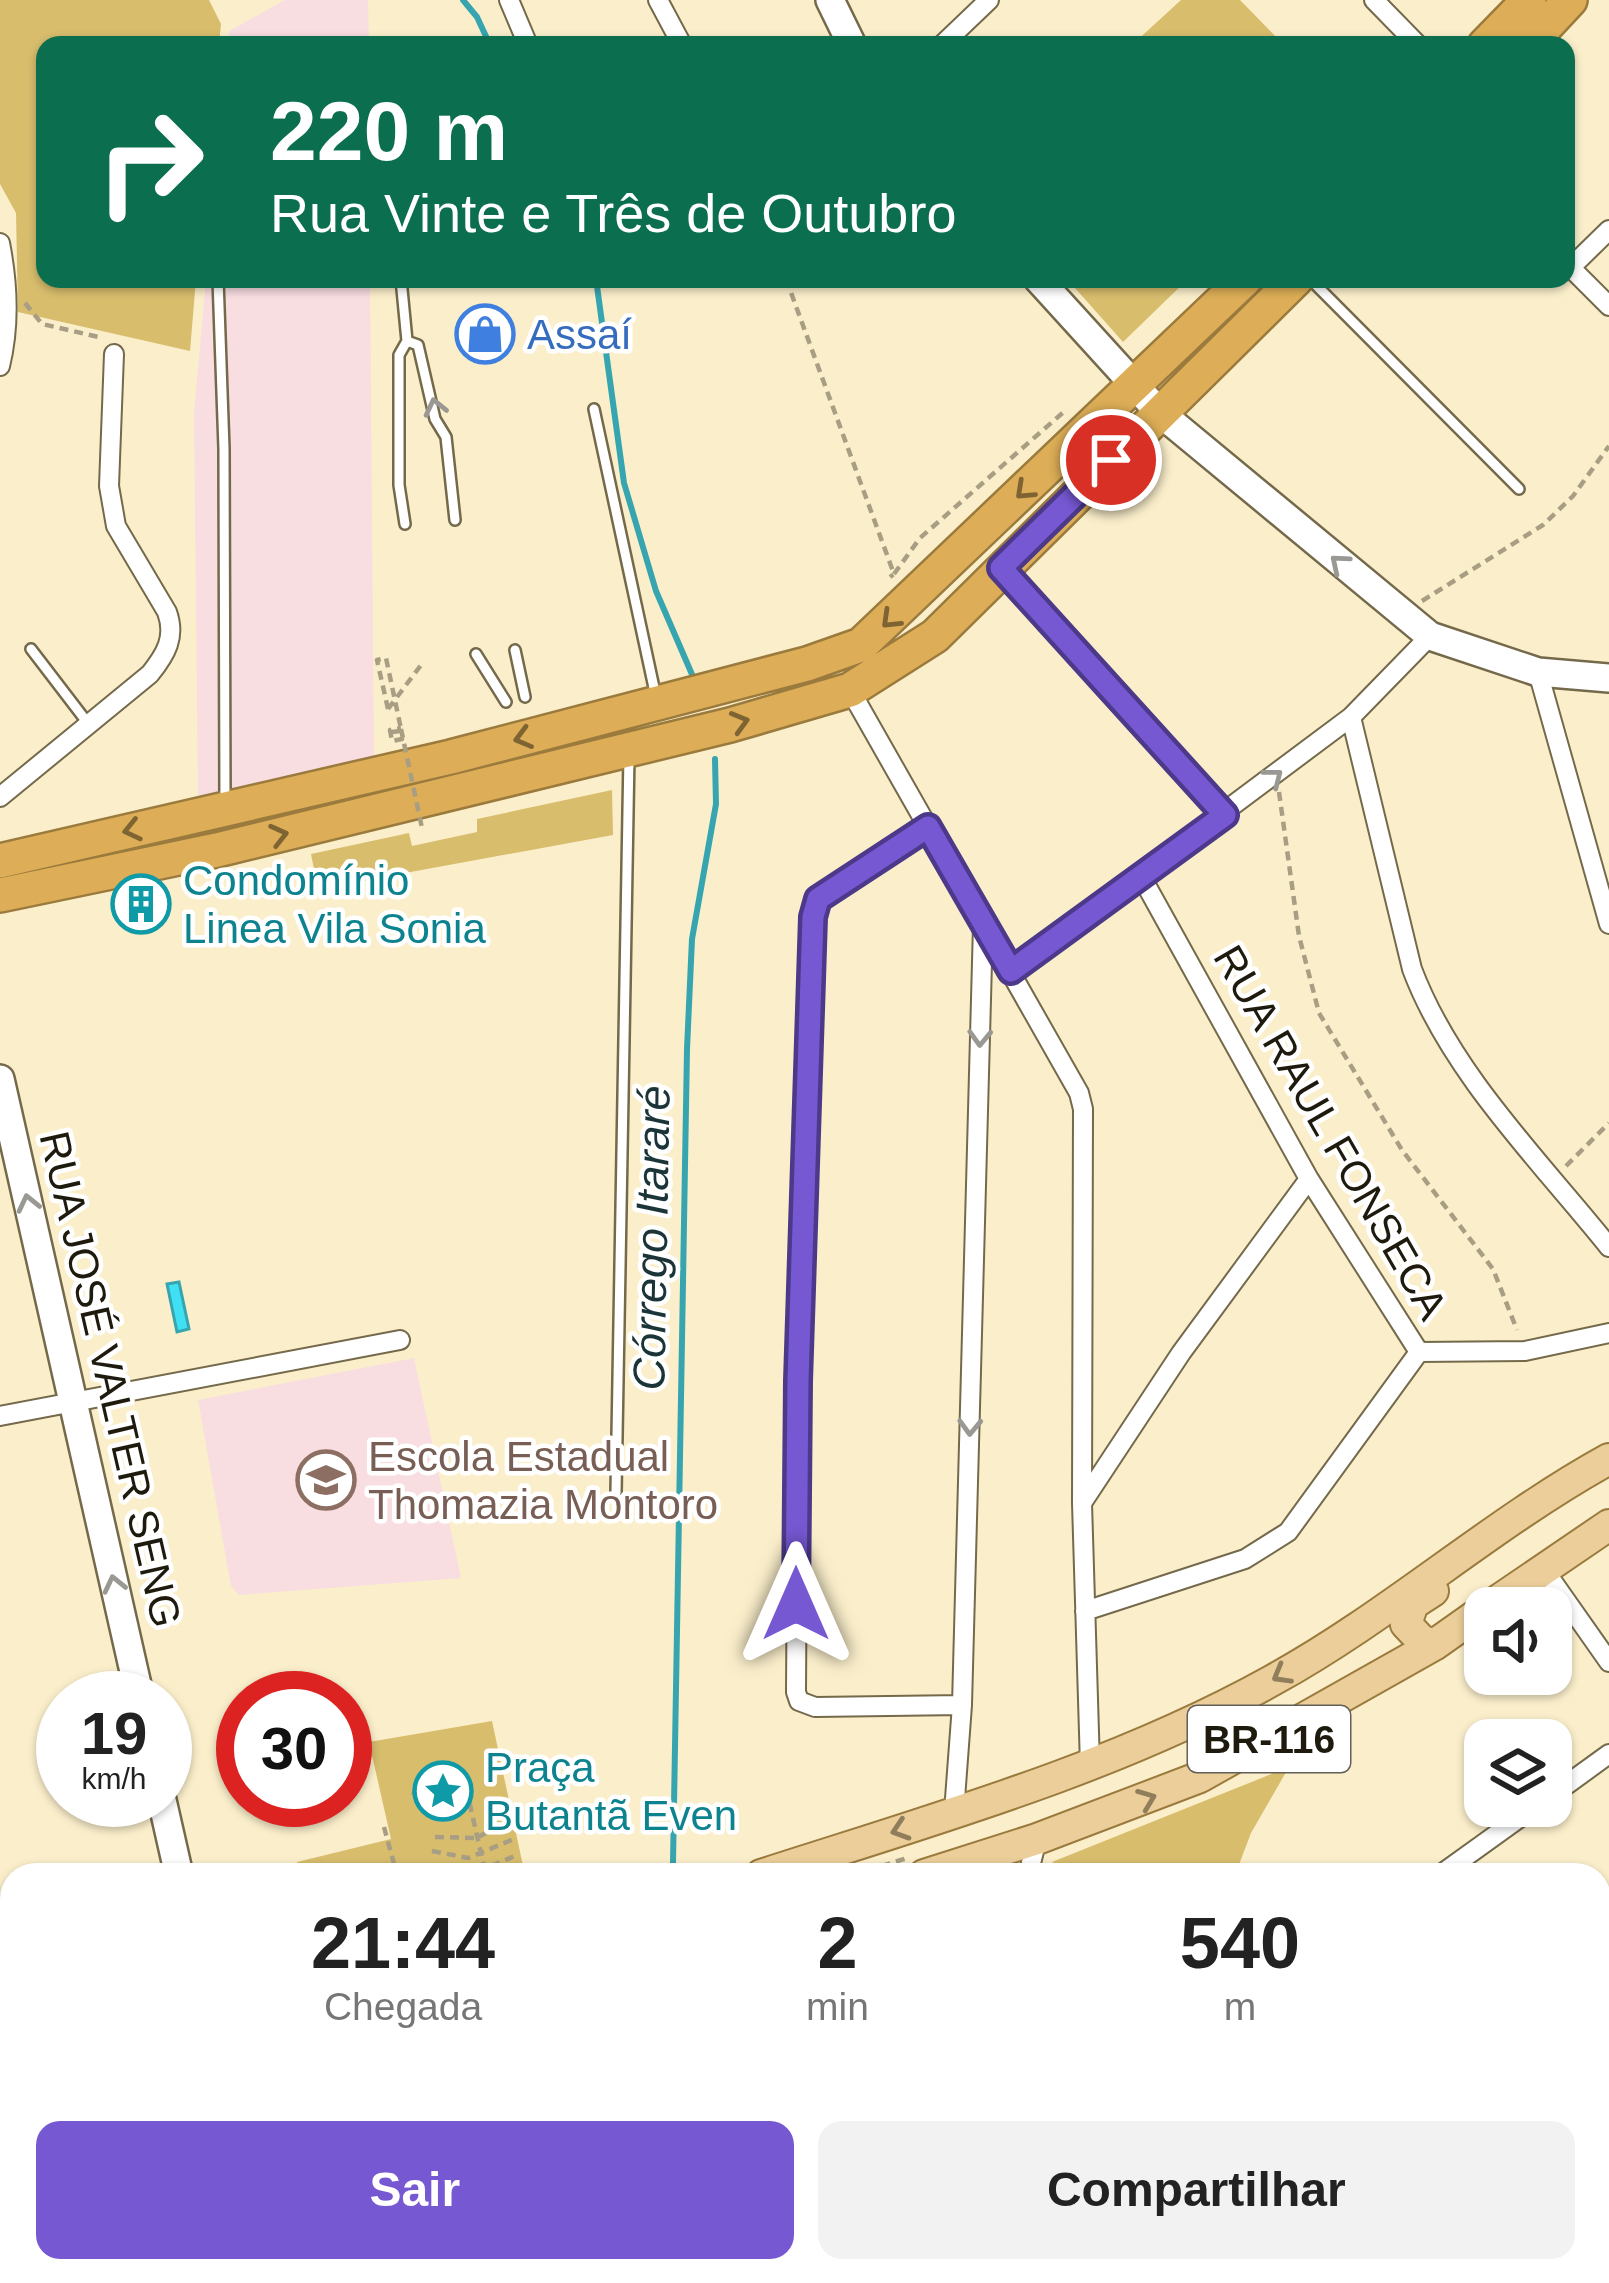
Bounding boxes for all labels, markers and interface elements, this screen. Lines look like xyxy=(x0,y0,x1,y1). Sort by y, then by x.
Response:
icon: right xyxy=(72,84,228,240)
text: 220 m xyxy=(270,84,508,178)
text: Rua Vinte e Três de Outubro xyxy=(270,183,956,243)
shop icon: Assaí xyxy=(454,303,516,365)
place label: Assaí xyxy=(527,311,632,358)
one-way arrow xyxy=(423,397,448,417)
pin xyxy=(1060,409,1162,511)
icon: arrive xyxy=(1078,427,1144,493)
one-way arrow xyxy=(1016,477,1037,498)
one-way arrow xyxy=(1331,556,1353,578)
one-way arrow xyxy=(883,605,904,627)
one-way arrow xyxy=(729,711,750,736)
one-way arrow xyxy=(513,724,534,749)
one-way arrow xyxy=(1261,770,1283,791)
one-way arrow xyxy=(123,817,143,842)
one-way arrow xyxy=(268,824,288,849)
place label: Condomínio Linea Vila Sonia xyxy=(183,857,486,952)
building icon: Condomínio Linea Vila Sonia xyxy=(110,873,172,935)
street label: RUA RAUL FONSECA xyxy=(1204,937,1457,1327)
one-way arrow xyxy=(967,1029,993,1048)
water label: Córrego Itararé xyxy=(623,1085,680,1391)
street label: RUA JOSÉ VALTER SENG xyxy=(31,1127,190,1632)
one-way arrow xyxy=(17,1194,42,1214)
one-way arrow xyxy=(958,1418,984,1437)
place label: Escola Estadual Thomazia Montoro xyxy=(368,1433,718,1528)
school or university icon: Escola Estadual Thomazia Montoro xyxy=(295,1449,357,1511)
position arrow xyxy=(733,1541,859,1667)
one-way arrow xyxy=(103,1574,128,1594)
map controls xyxy=(1464,1587,1572,1827)
button: sound xyxy=(1464,1587,1572,1695)
one-way arrow xyxy=(1272,1661,1294,1684)
speed limit sign: 30 xyxy=(216,1671,372,1827)
text: 19 xyxy=(81,1700,147,1767)
road number: BR-116 xyxy=(1188,1706,1350,1772)
button: layers xyxy=(1464,1719,1572,1827)
place label: Praça Butantã Even xyxy=(485,1744,737,1839)
place icon: Praça Butantã Even xyxy=(412,1760,474,1822)
text: km/h xyxy=(81,1762,147,1795)
one-way arrow xyxy=(1136,1789,1157,1814)
one-way arrow xyxy=(890,1815,911,1840)
text: 21:44 xyxy=(311,1903,495,1983)
text: 2 xyxy=(817,1903,858,1983)
text: 540 xyxy=(1180,1903,1300,1983)
text: Chegada xyxy=(324,1985,482,2028)
text: min xyxy=(806,1985,869,2028)
text: m xyxy=(1224,1985,1256,2028)
button: Sair xyxy=(36,2121,794,2259)
button: Compartilhar xyxy=(818,2121,1575,2259)

